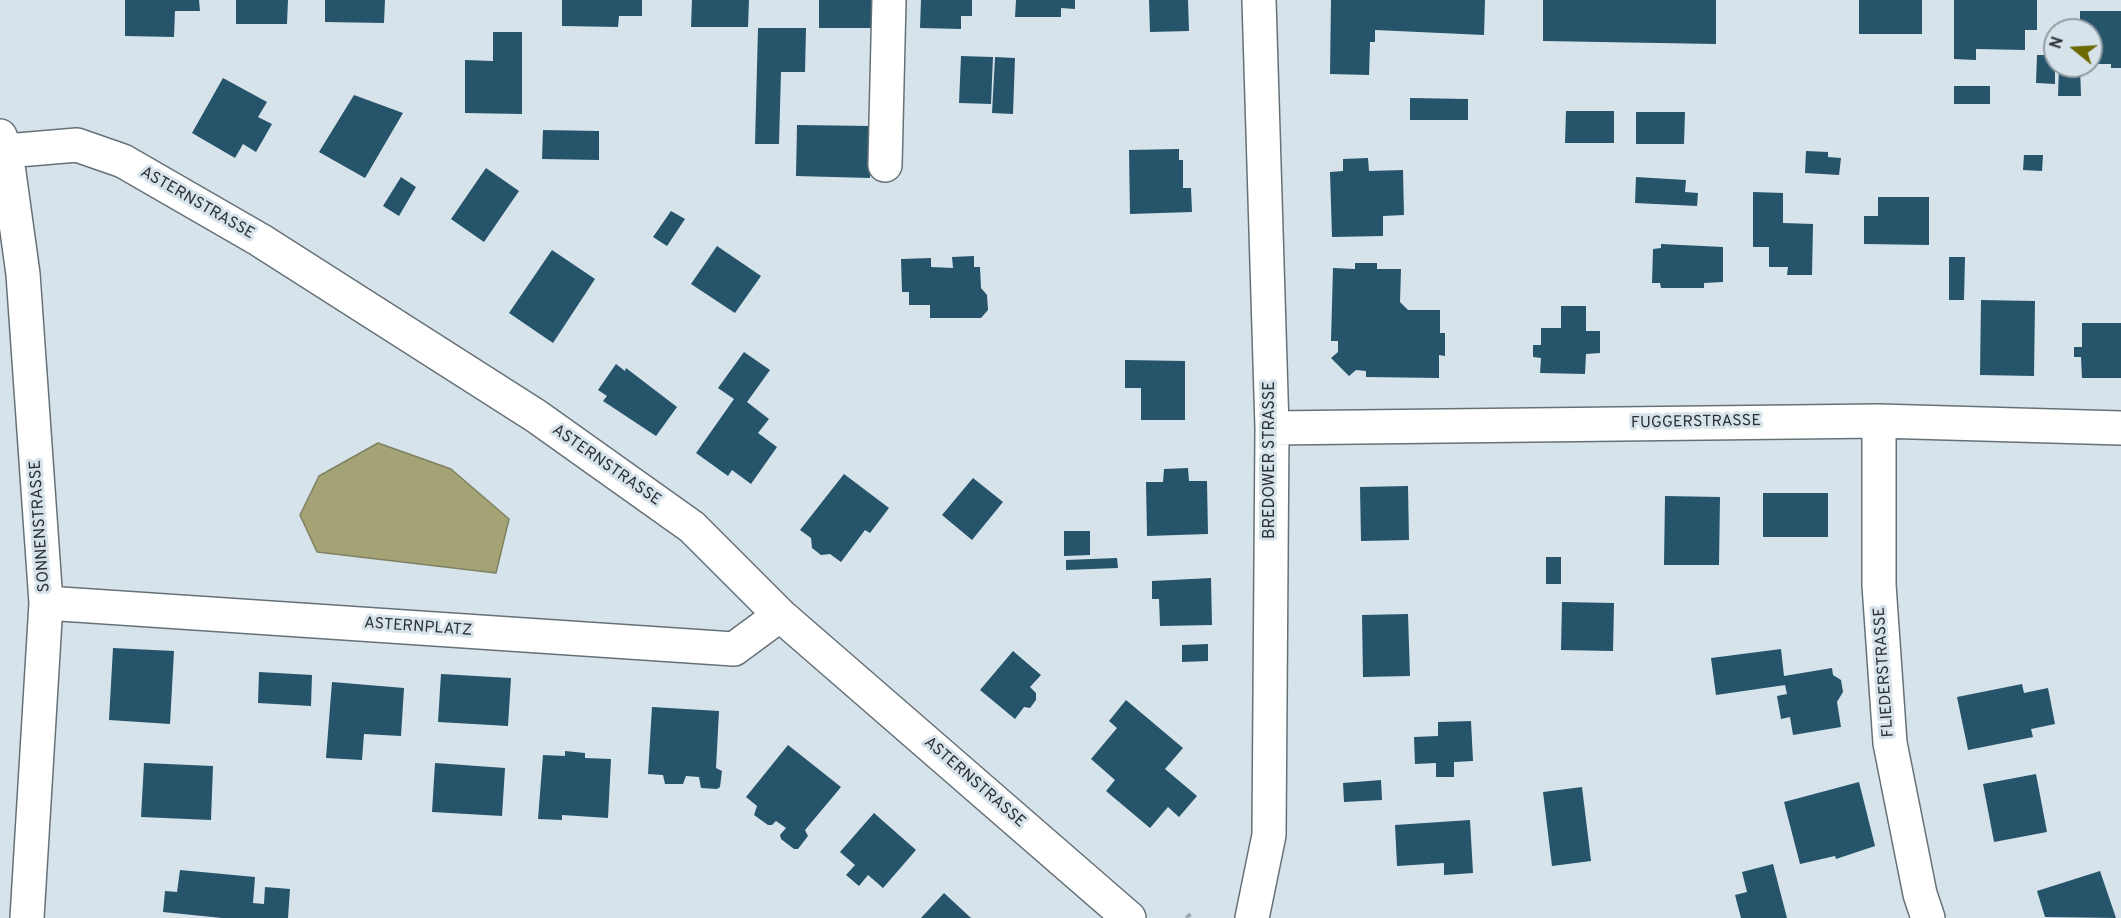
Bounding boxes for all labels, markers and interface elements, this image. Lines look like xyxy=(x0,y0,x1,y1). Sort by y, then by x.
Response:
north arrow xyxy=(2043,18,2103,78)
text: N xyxy=(2046,34,2069,52)
street label: ASTERNSTRASSE xyxy=(137,164,257,244)
street label: BREDOWER STRASSE xyxy=(1261,381,1281,539)
street label: FUGGERSTRASSE xyxy=(1631,412,1761,434)
street label: ASTERNSTRASSE xyxy=(548,421,664,511)
street label: SONNENSTRASSE xyxy=(27,459,55,593)
street label: FLIEDERSTRASSE xyxy=(1871,606,1899,738)
street label: ASTERNPLATZ xyxy=(363,615,473,641)
street label: ASTERNSTRASSE xyxy=(919,734,1029,832)

